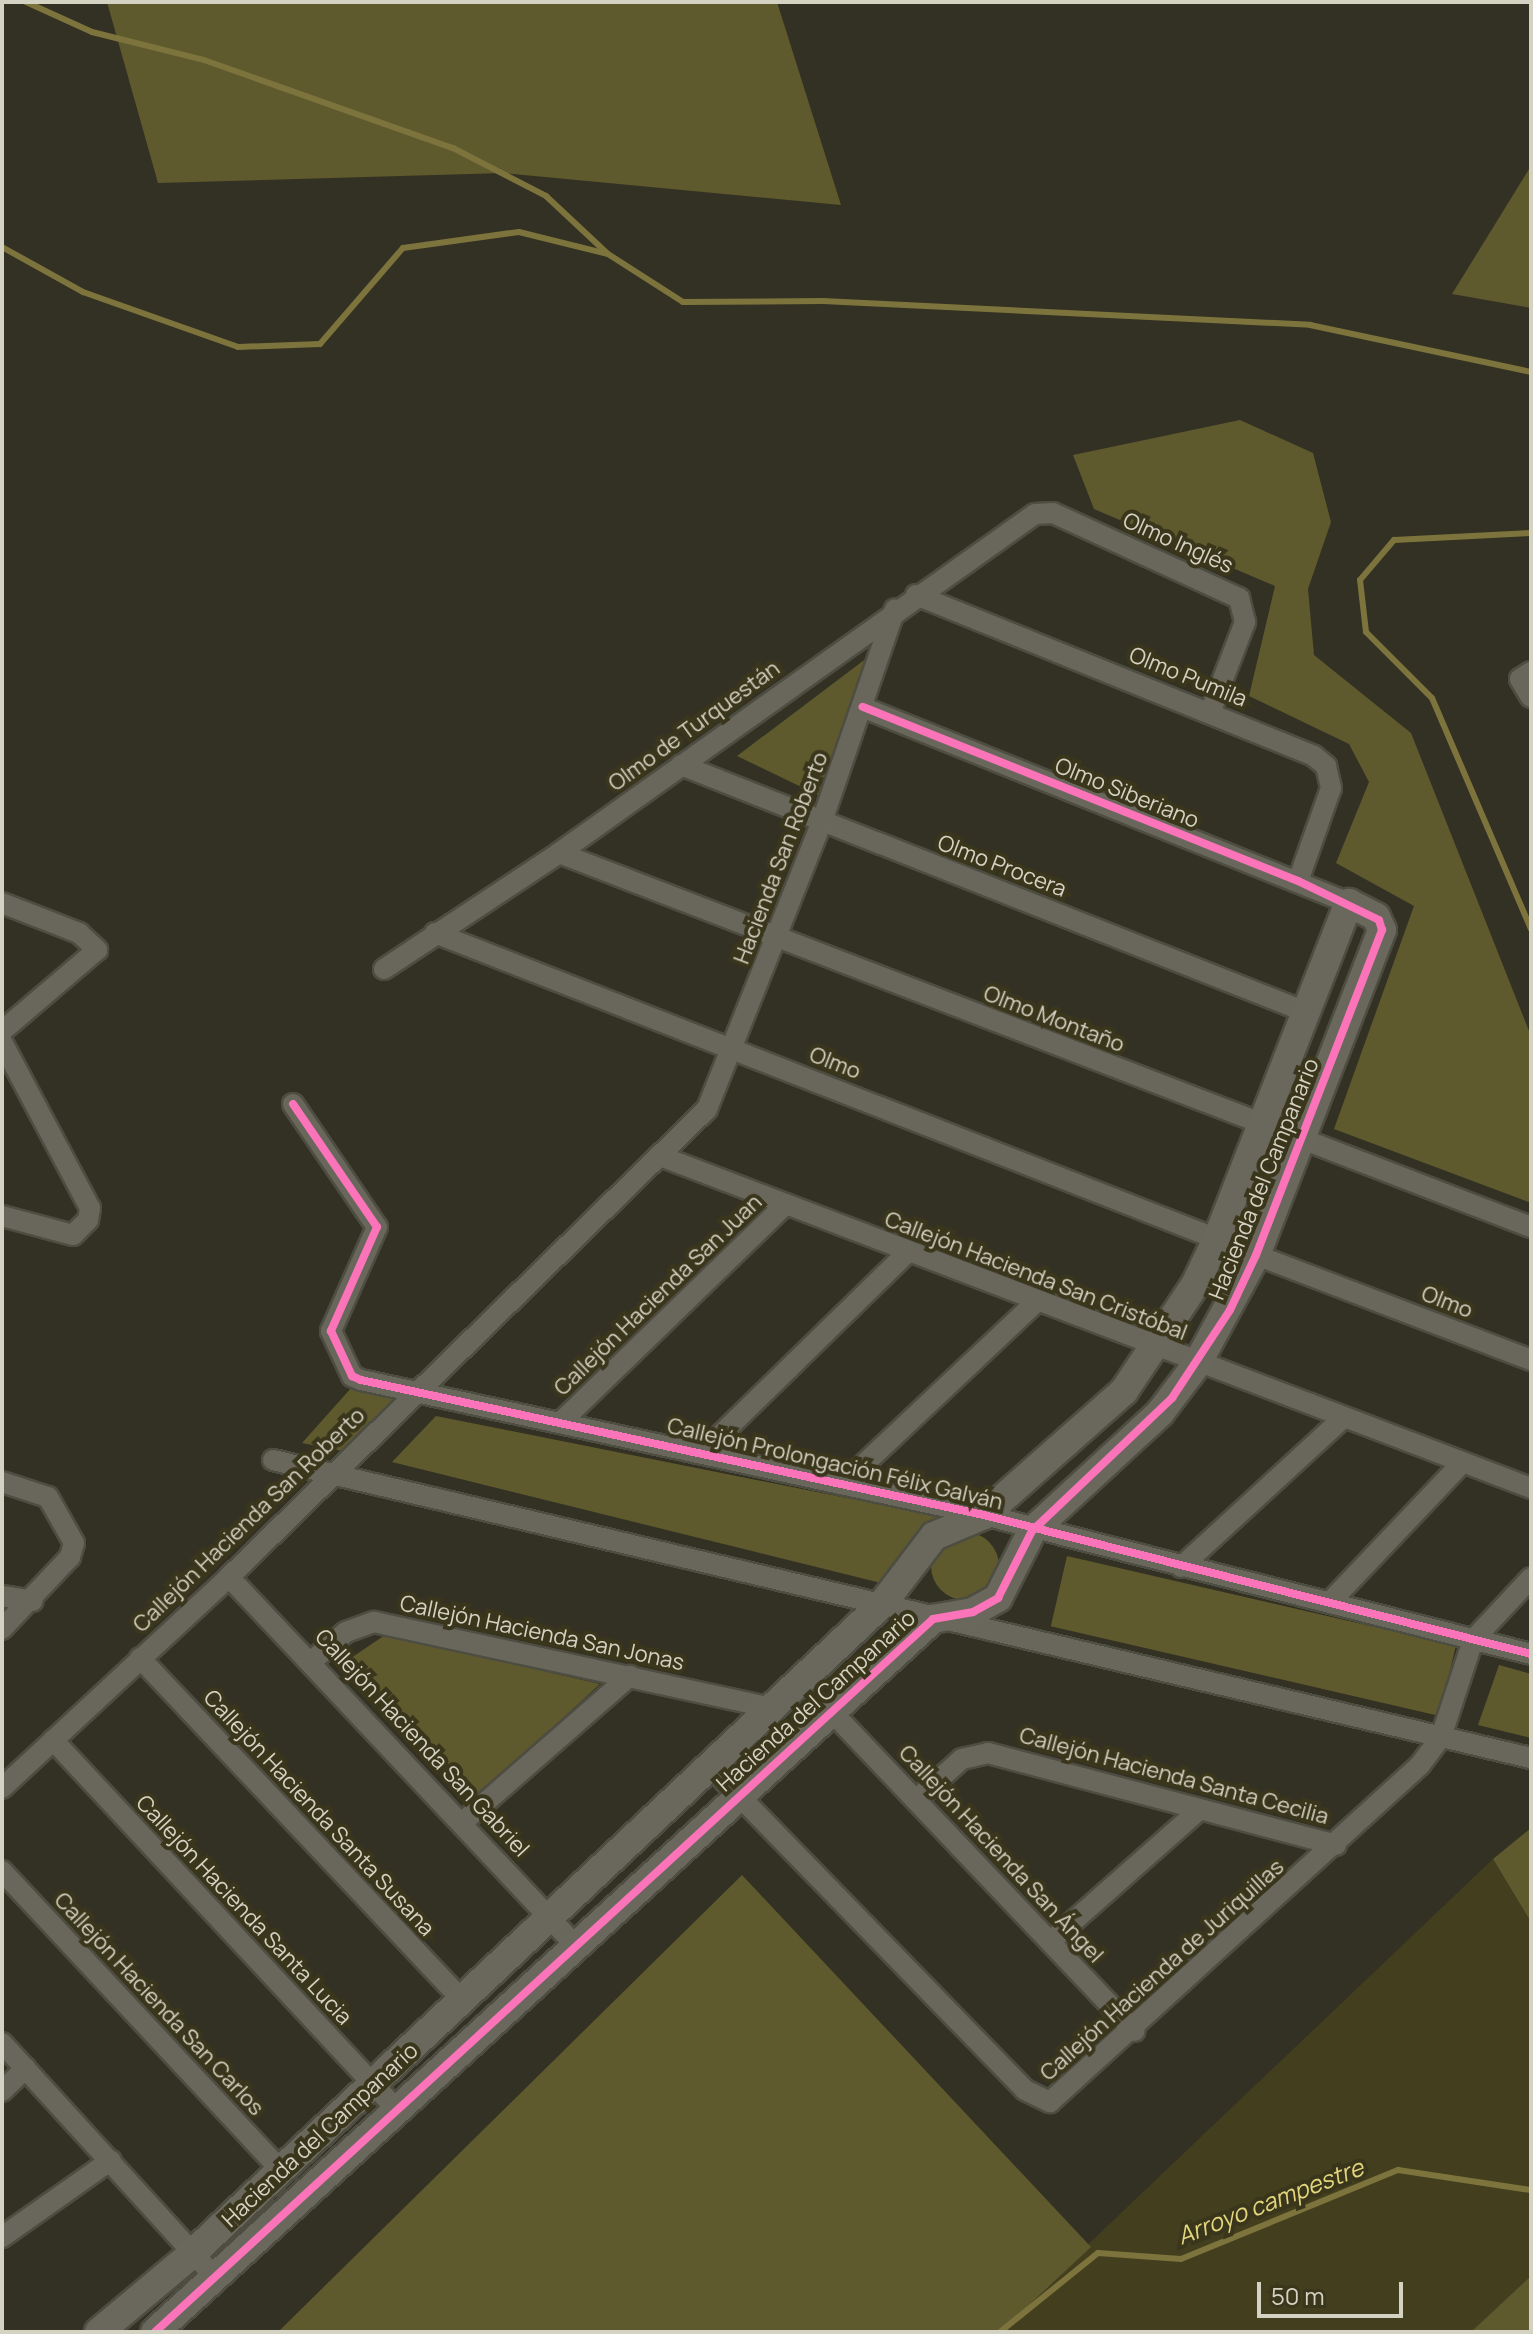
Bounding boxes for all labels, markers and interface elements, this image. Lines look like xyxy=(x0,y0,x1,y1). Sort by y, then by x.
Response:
street label: Olmo Inglés xyxy=(1119,507,1237,579)
street label: Olmo Pumila xyxy=(1125,641,1251,713)
street label: Olmo de Turquestán xyxy=(603,655,785,797)
street label: Hacienda San Roberto xyxy=(728,748,834,968)
street label: Olmo Siberiano xyxy=(1051,752,1203,834)
street label: Olmo Procera xyxy=(934,829,1070,903)
street label: Olmo Montaño xyxy=(980,980,1128,1058)
street label: Olmo xyxy=(806,1041,864,1085)
street label: Hacienda del Campanario xyxy=(1203,1054,1325,1304)
street label: Callejón Hacienda San Juan xyxy=(549,1189,767,1401)
street label: Callejón Hacienda San Cristóbal xyxy=(881,1206,1191,1346)
street label: Olmo xyxy=(1418,1280,1476,1324)
street label: Callejón Hacienda San Roberto xyxy=(128,1402,370,1638)
street label: Callejón Prolongación Félix Galván xyxy=(665,1413,1005,1515)
street label: Callejón Hacienda San Jonas xyxy=(398,1590,686,1676)
street label: Hacienda del Campanario xyxy=(711,1605,921,1797)
street label: Callejón Hacienda San Gabriel xyxy=(310,1624,534,1862)
street label: Callejón Hacienda Santa Susana xyxy=(198,1685,440,1941)
street label: Callejón Hacienda Santa Cecilia xyxy=(1017,1722,1331,1830)
street label: Callejón Hacienda San Ángel xyxy=(893,1740,1109,1968)
street label: Callejón Hacienda Santa Lucia xyxy=(131,1790,357,2030)
street label: Callejón Hacienda de Juriquillas xyxy=(1035,1854,1289,2086)
street label: Callejón Hacienda San Carlos xyxy=(49,1887,269,2121)
street label: Hacienda del Campanario xyxy=(217,2037,423,2233)
water label: Arroyo campestre xyxy=(1173,2152,1367,2250)
scale bar xyxy=(1261,2266,1407,2316)
text: 50 m xyxy=(1271,2279,1325,2312)

